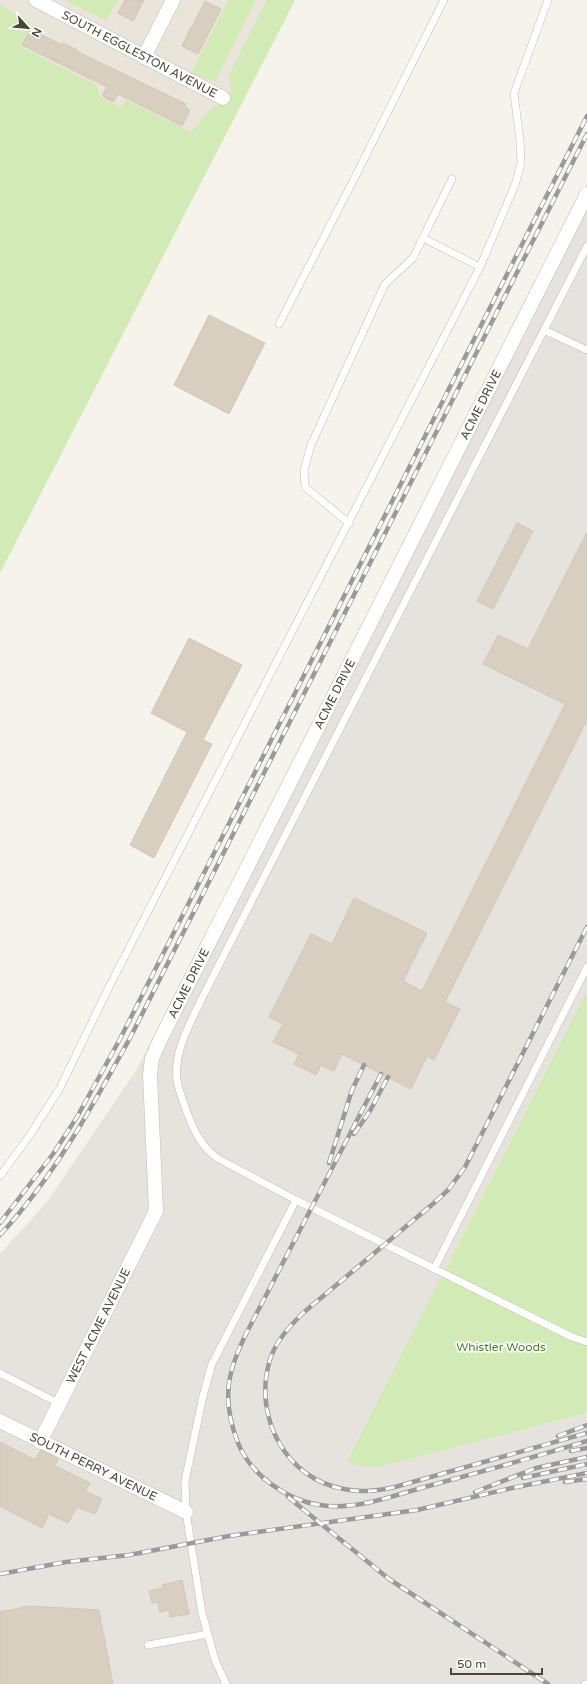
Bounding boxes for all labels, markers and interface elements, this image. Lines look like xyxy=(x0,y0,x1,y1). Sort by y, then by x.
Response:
north arrow xyxy=(8,8,48,48)
street label: SOUTH EGGLESTON AVENUE xyxy=(60,8,220,101)
text: N xyxy=(29,25,44,39)
street label: ACME DRIVE xyxy=(457,367,504,442)
street label: ACME DRIVE xyxy=(311,656,358,731)
street label: ACME DRIVE xyxy=(165,946,212,1021)
street label: WEST ACME AVENUE xyxy=(63,1265,133,1386)
park label: Whistler Woods xyxy=(456,1340,546,1354)
street label: SOUTH PERRY AVENUE xyxy=(27,1430,160,1504)
scale bar xyxy=(451,1650,542,1676)
text: 50 m xyxy=(457,1657,486,1671)

